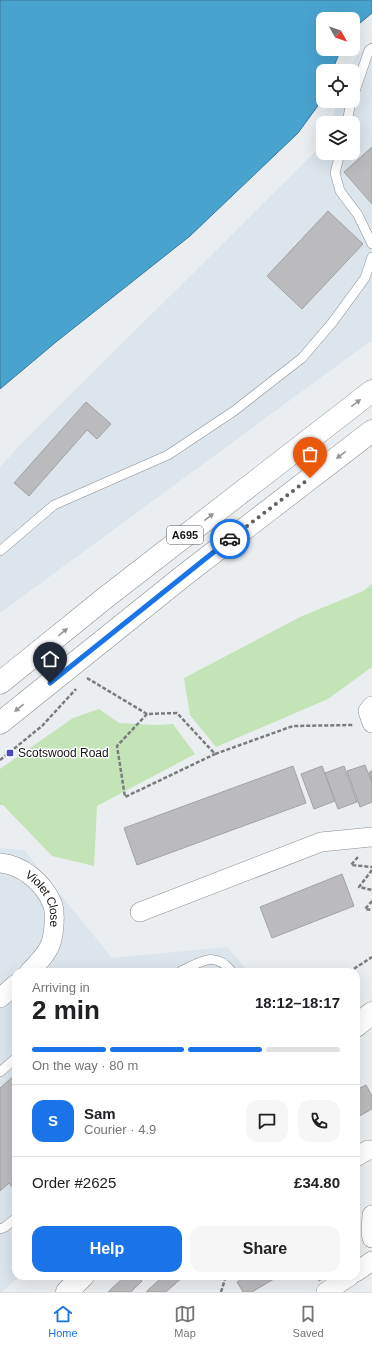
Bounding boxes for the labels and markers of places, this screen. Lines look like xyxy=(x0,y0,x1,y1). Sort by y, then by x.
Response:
pin xyxy=(293,437,327,478)
pin xyxy=(33,642,67,683)
place label: Scotswood Road xyxy=(18,746,109,760)
marker: Scotswood Road xyxy=(5,748,15,758)

